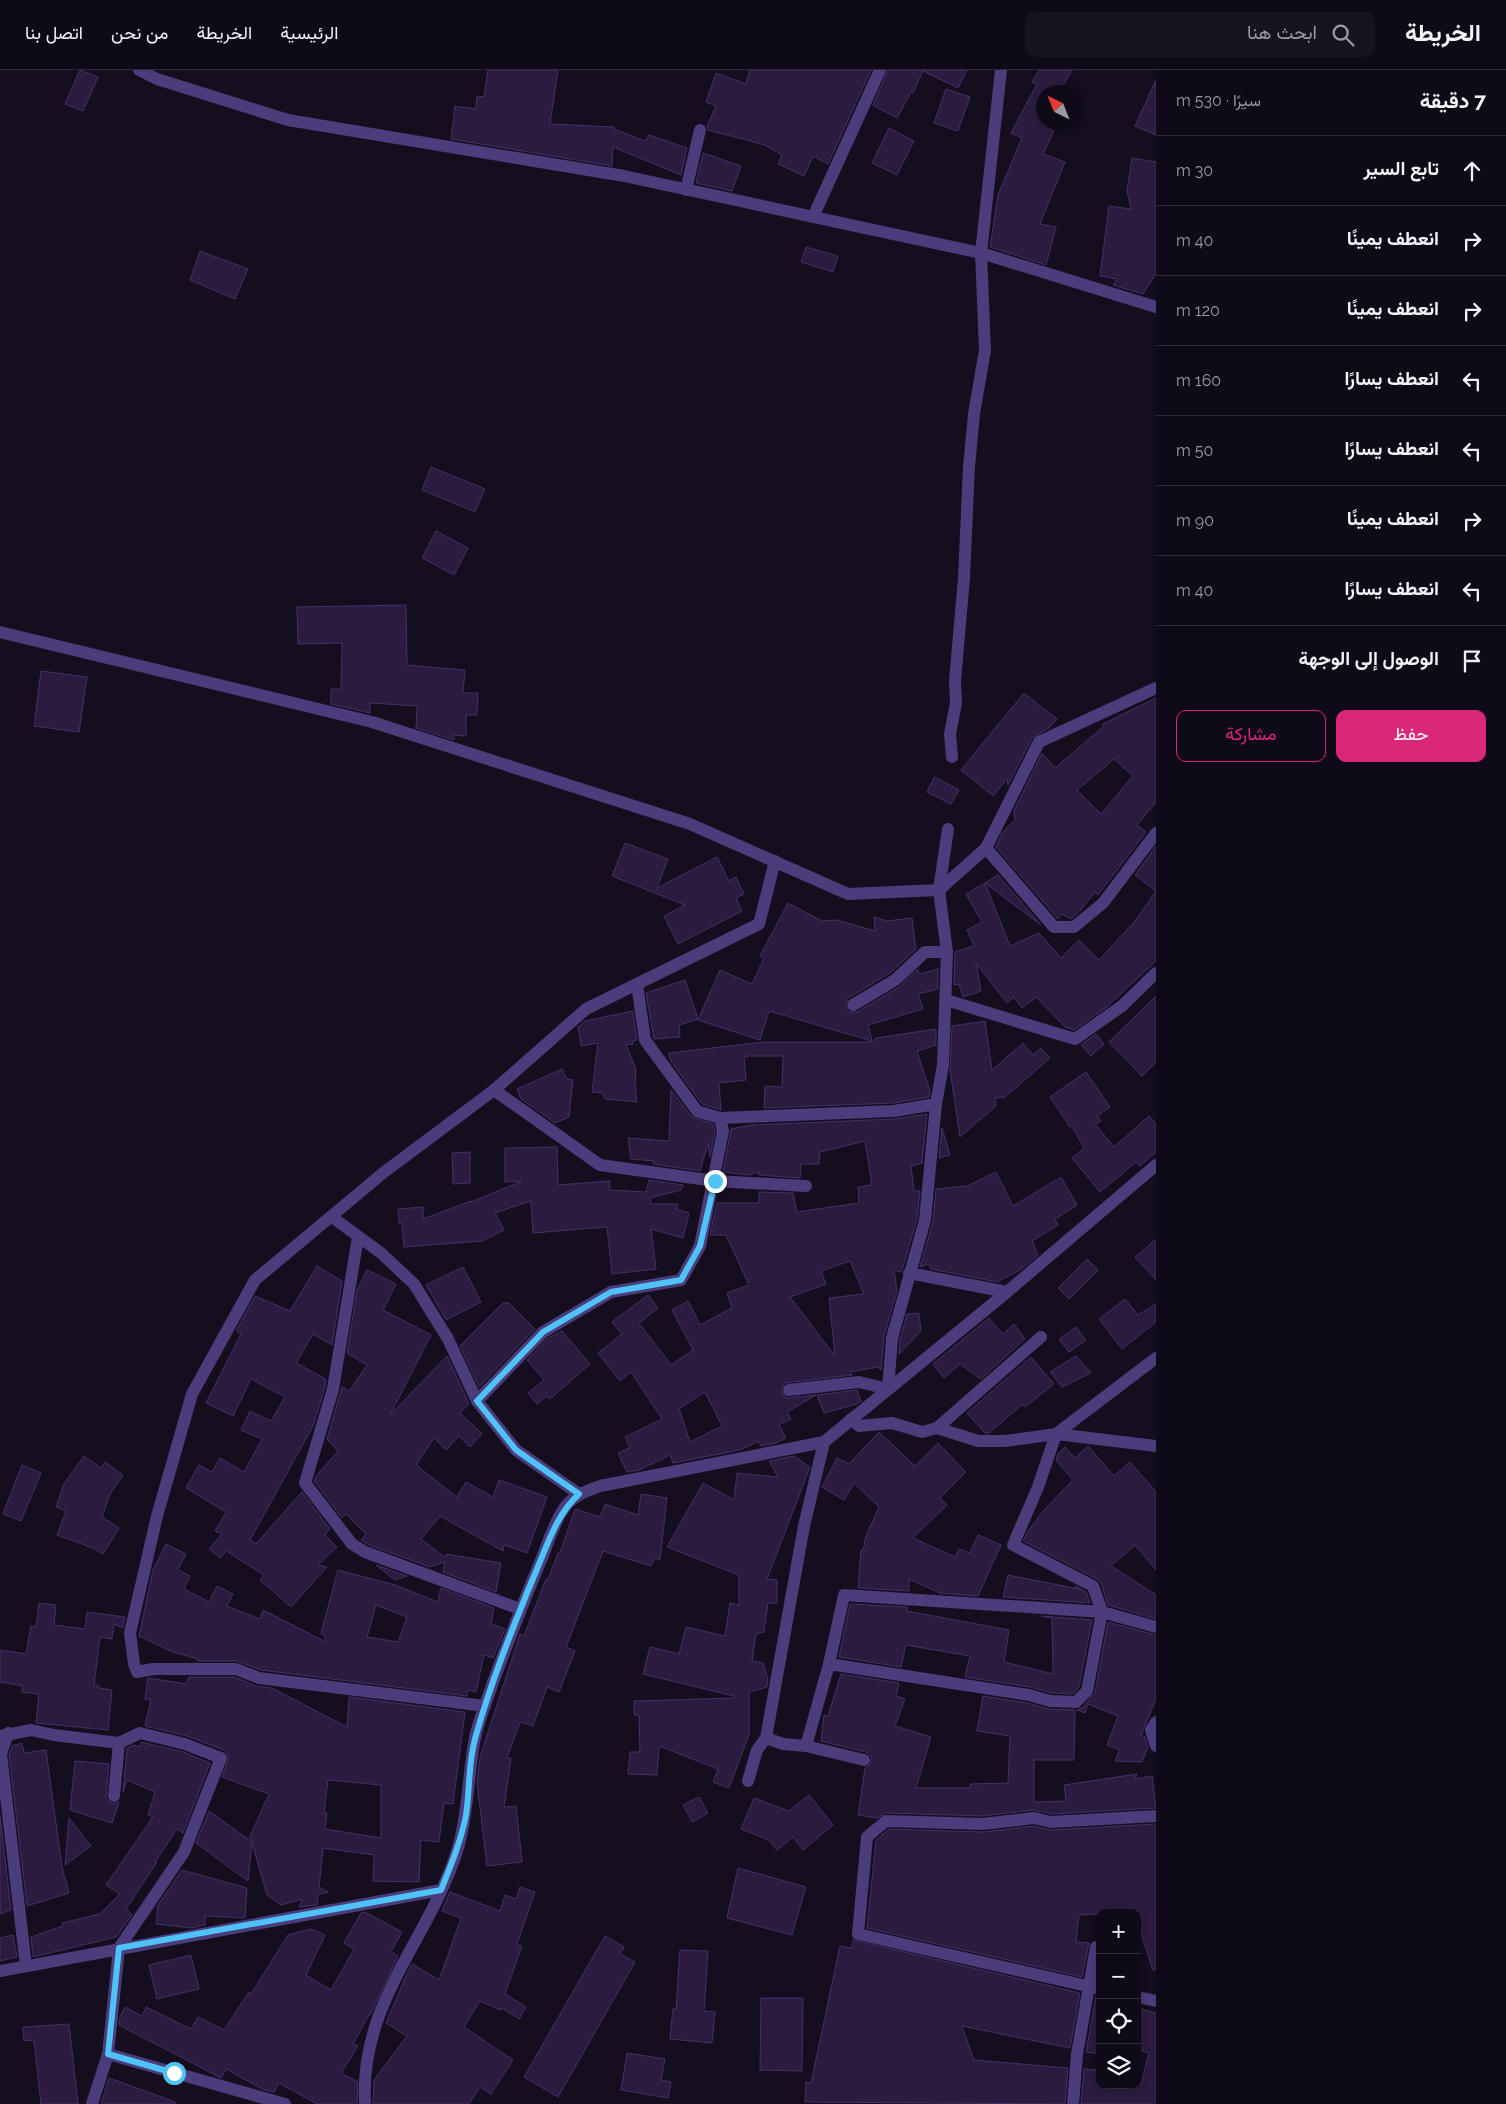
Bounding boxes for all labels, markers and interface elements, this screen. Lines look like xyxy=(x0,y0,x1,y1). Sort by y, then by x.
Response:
search box xyxy=(1025,12,1375,57)
text: الخريطة xyxy=(1405,18,1481,47)
text: ابحث هنا xyxy=(1247,21,1317,43)
icon: search xyxy=(1329,21,1357,49)
text: اتصل بنا xyxy=(25,22,83,43)
text: من نحن xyxy=(111,22,168,43)
text: الخريطة xyxy=(196,22,252,43)
text: الرئيسية xyxy=(280,22,338,43)
north arrow xyxy=(1036,85,1081,130)
text: 7 دقيقة xyxy=(1420,88,1486,113)
text: سيرًا · 530 m xyxy=(1176,91,1261,110)
text: تابع السير xyxy=(1364,157,1439,179)
icon: ahead xyxy=(1458,157,1486,185)
text: 30 m xyxy=(1176,161,1213,180)
text: انعطف يمينًا xyxy=(1347,227,1439,249)
icon: right xyxy=(1458,227,1486,255)
text: 40 m xyxy=(1176,231,1213,250)
text: انعطف يمينًا xyxy=(1347,297,1439,319)
icon: right xyxy=(1458,297,1486,325)
text: 120 m xyxy=(1176,301,1220,320)
text: انعطف يسارًا xyxy=(1345,367,1439,389)
icon: left xyxy=(1458,367,1486,395)
text: 160 m xyxy=(1176,371,1221,390)
text: انعطف يسارًا xyxy=(1345,437,1439,459)
icon: left xyxy=(1458,437,1486,465)
text: 50 m xyxy=(1176,441,1213,460)
text: انعطف يمينًا xyxy=(1347,507,1439,529)
icon: right xyxy=(1458,507,1486,535)
text: 90 m xyxy=(1176,511,1214,530)
text: انعطف يسارًا xyxy=(1345,577,1439,599)
icon: left xyxy=(1458,577,1486,605)
text: 40 m xyxy=(1176,581,1213,600)
text: الوصول إلى الوجهة xyxy=(1299,647,1439,669)
icon: arrive xyxy=(1458,647,1486,675)
button: مشاركة xyxy=(1176,710,1326,762)
button: حفظ xyxy=(1336,710,1486,762)
route end xyxy=(704,1170,727,1193)
map controls xyxy=(1096,1909,1141,2089)
button: + xyxy=(1096,1909,1141,1954)
button: − xyxy=(1096,1954,1141,1999)
button: locate xyxy=(1096,1999,1141,2044)
button: layers xyxy=(1096,2044,1141,2089)
route start xyxy=(163,2062,186,2085)

